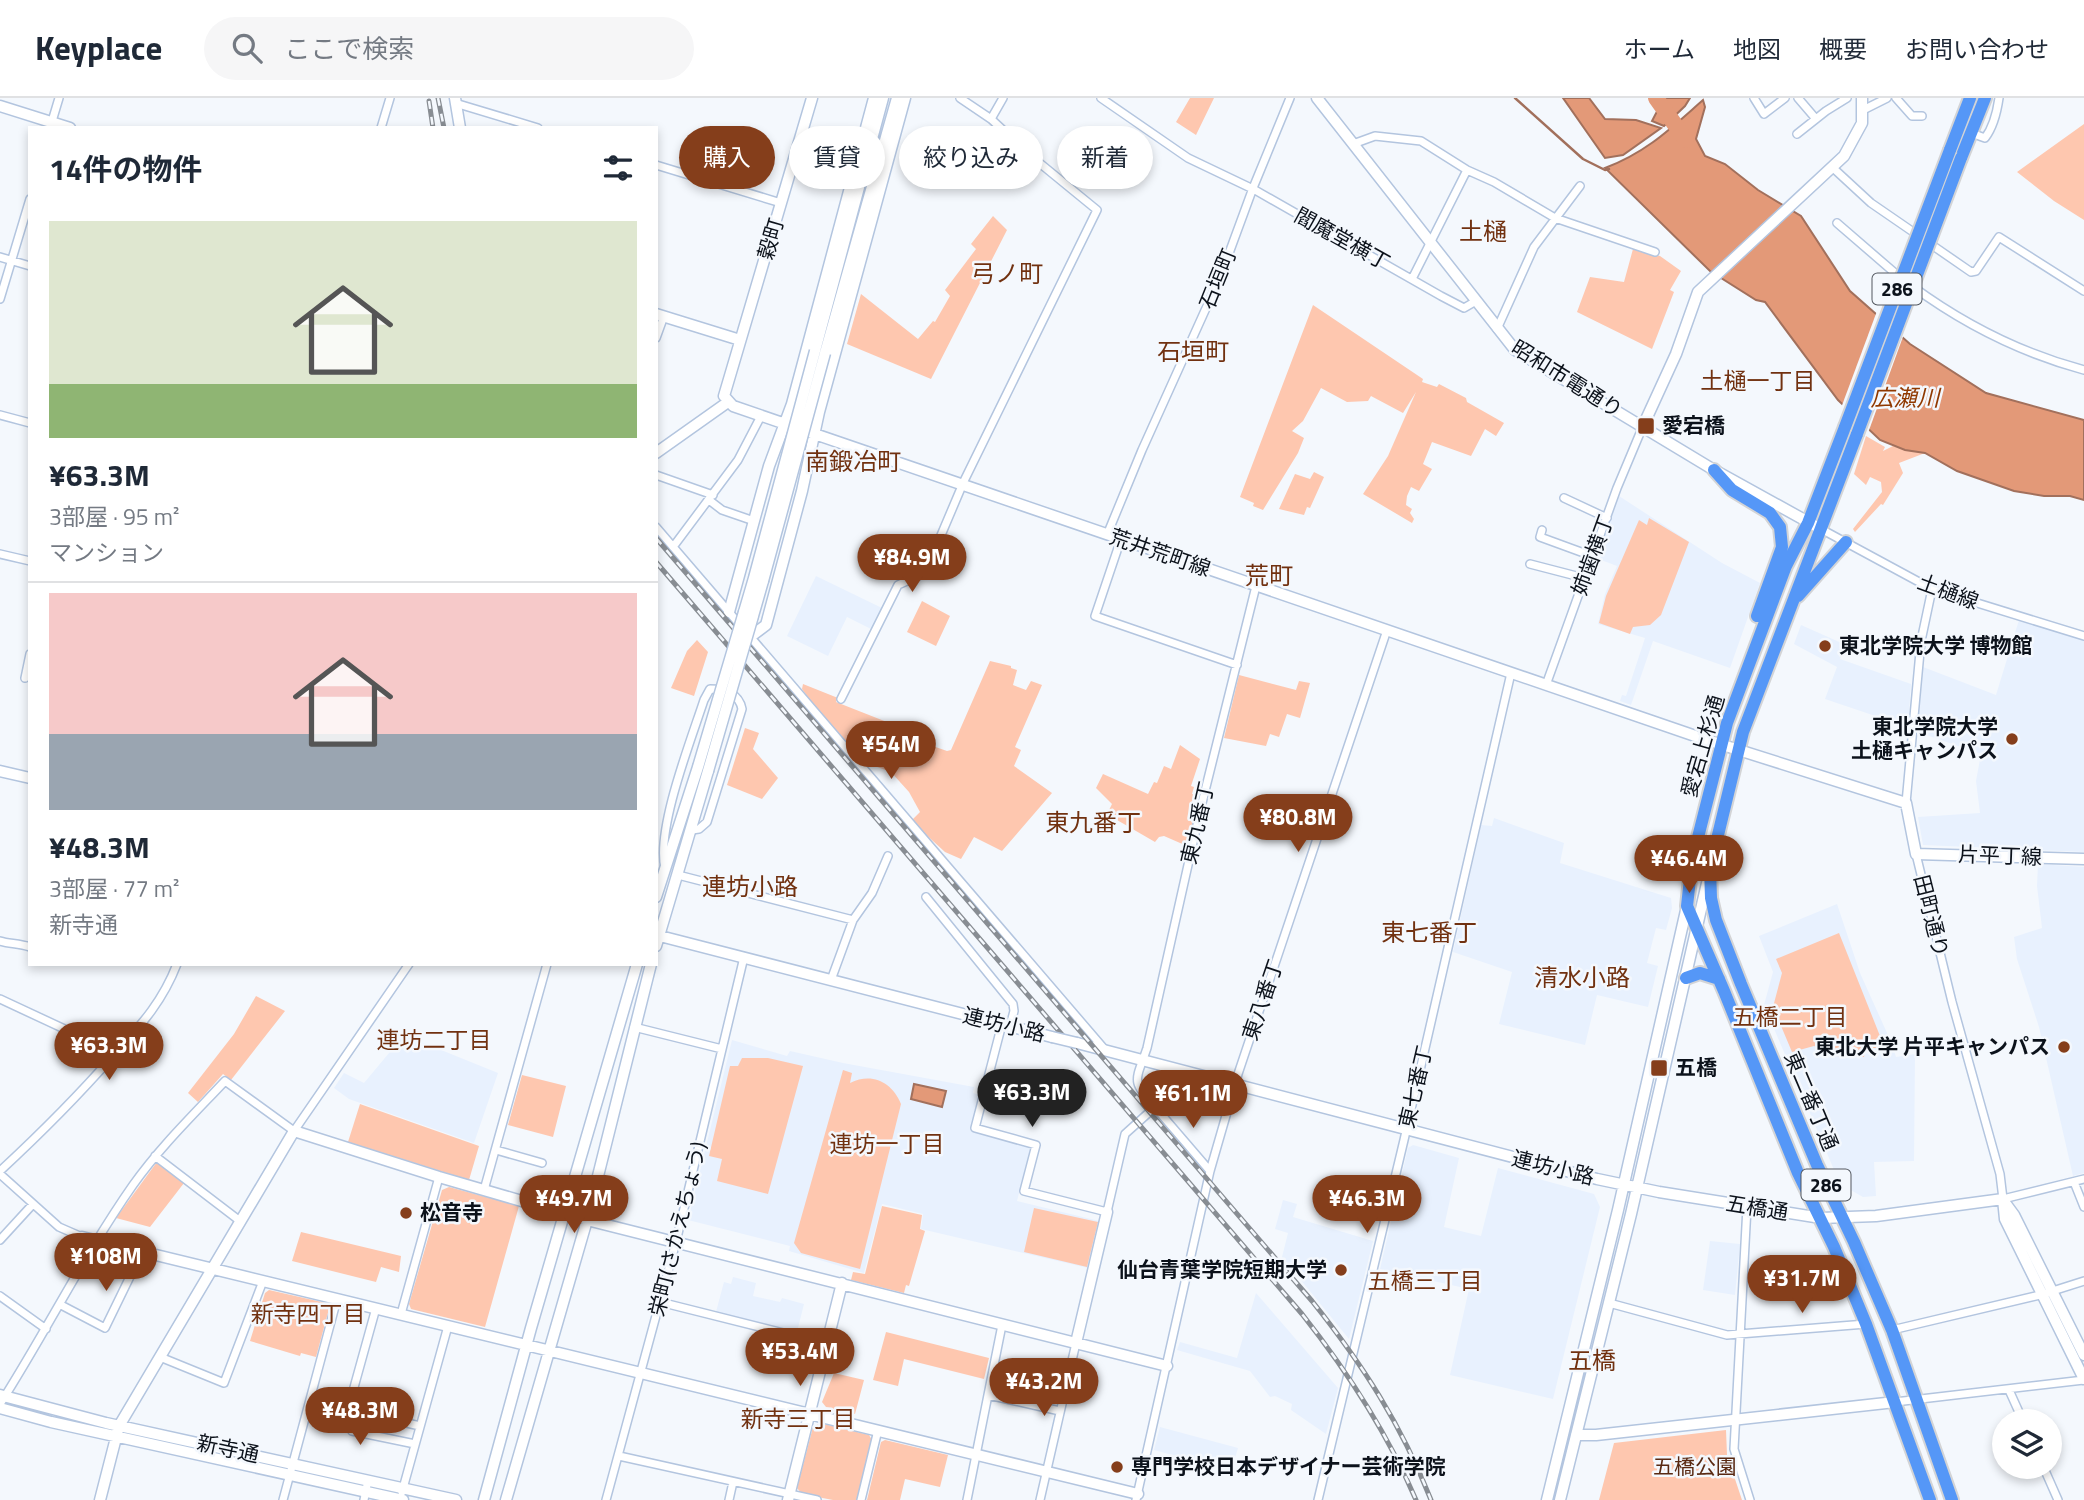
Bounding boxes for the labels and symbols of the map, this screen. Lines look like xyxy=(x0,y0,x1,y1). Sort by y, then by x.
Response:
street label: 閻魔堂横丁 xyxy=(1289,199,1396,278)
district label: 土樋 xyxy=(1459,213,1507,249)
street label: 穀町 xyxy=(749,214,791,263)
street label: 石垣町 xyxy=(1190,243,1244,314)
district label: 弓ノ町 xyxy=(971,255,1043,291)
road number: 286 xyxy=(1872,274,1922,304)
street label: 昭和市電通り xyxy=(1506,331,1629,425)
district label: 石垣町 xyxy=(1157,333,1229,369)
district label: 土樋一丁目 xyxy=(1701,363,1816,398)
water label: 広瀬川 xyxy=(1871,380,1943,415)
place label: 愛宕橋 xyxy=(1662,409,1725,441)
marker: 愛宕橋 xyxy=(1636,416,1656,436)
district label: 南鍛冶町 xyxy=(805,443,901,479)
street label: 姉歯横丁 xyxy=(1563,510,1621,600)
street label: 荒井荒町線 xyxy=(1105,520,1215,584)
pin: ¥84.9M xyxy=(855,534,969,594)
district label: 荒町 xyxy=(1245,557,1293,593)
street label: 土樋線 xyxy=(1913,565,1983,617)
place label: 東北学院大学 博物館 xyxy=(1839,629,2033,661)
marker: 東北学院大学 博物館 xyxy=(1817,638,1833,654)
street label: 愛宕上杉通 xyxy=(1672,691,1732,801)
place label: 東北学院大学 土樋キャンパス xyxy=(1851,710,1998,766)
pin: ¥54M xyxy=(850,722,932,781)
marker: 東北学院大学 土樋キャンパス xyxy=(2004,731,2020,747)
street label: 東九番丁 xyxy=(1172,778,1222,867)
pin: ¥80.8M xyxy=(1241,794,1355,854)
district label: 東九番丁 xyxy=(1045,804,1141,840)
pin: ¥46.4M xyxy=(1632,836,1746,895)
street label: 片平丁線 xyxy=(1958,838,2043,872)
district label: 連坊小路 xyxy=(702,868,798,904)
street label: 田町通り xyxy=(1906,871,1958,960)
district label: 東七番丁 xyxy=(1381,914,1477,950)
street label: 東八番丁 xyxy=(1233,955,1291,1045)
district label: 清水小路 xyxy=(1534,959,1630,995)
street label: 連坊小路 xyxy=(960,998,1049,1050)
district label: 五橋二丁目 xyxy=(1733,999,1848,1034)
district label: 連坊二丁目 xyxy=(377,1022,492,1057)
pin: ¥63.3M xyxy=(52,1023,166,1082)
place label: 東北大学 片平キャンパス xyxy=(1814,1030,2050,1062)
marker: 東北大学 片平キャンパス xyxy=(2056,1039,2072,1055)
street label: 東七番丁 xyxy=(1390,1042,1440,1131)
street label: 東二番丁通 xyxy=(1777,1046,1847,1155)
place label: 五橋 xyxy=(1675,1051,1717,1083)
marker: 五橋 xyxy=(1649,1058,1669,1078)
pin: ¥63.3M xyxy=(975,1070,1089,1129)
pin: ¥61.1M xyxy=(1136,1070,1250,1130)
district label: 連坊一丁目 xyxy=(830,1126,945,1161)
street label: 栄町(さかえちょう) xyxy=(640,1138,714,1320)
street label: 連坊小路 xyxy=(1509,1141,1598,1193)
road number: 286 xyxy=(1801,1170,1850,1200)
pin: ¥49.7M xyxy=(517,1176,631,1235)
pin: ¥46.3M xyxy=(1310,1176,1424,1235)
street label: 五橋通 xyxy=(1724,1186,1791,1228)
place label: 松音寺 xyxy=(420,1196,483,1228)
marker: 松音寺 xyxy=(398,1205,414,1221)
pin: ¥108M xyxy=(57,1234,155,1293)
place label: 仙台青葉学院短期大学 xyxy=(1117,1253,1327,1285)
pin: ¥31.7M xyxy=(1745,1256,1859,1315)
marker: 仙台青葉学院短期大学 xyxy=(1333,1262,1349,1278)
district label: 五橋三丁目 xyxy=(1368,1263,1483,1298)
district label: 新寺四丁目 xyxy=(251,1296,366,1331)
pin: ¥53.4M xyxy=(743,1328,857,1388)
district label: 五橋 xyxy=(1568,1342,1616,1378)
pin: ¥43.2M xyxy=(987,1358,1101,1418)
pin: ¥48.3M xyxy=(303,1388,417,1447)
district label: 新寺三丁目 xyxy=(741,1401,856,1436)
street label: 新寺通 xyxy=(194,1426,262,1470)
place label: 専門学校日本デザイナー芸術学院 xyxy=(1131,1450,1446,1482)
park label: 五橋公園 xyxy=(1653,1450,1737,1482)
marker: 専門学校日本デザイナー芸術学院 xyxy=(1109,1459,1125,1475)

